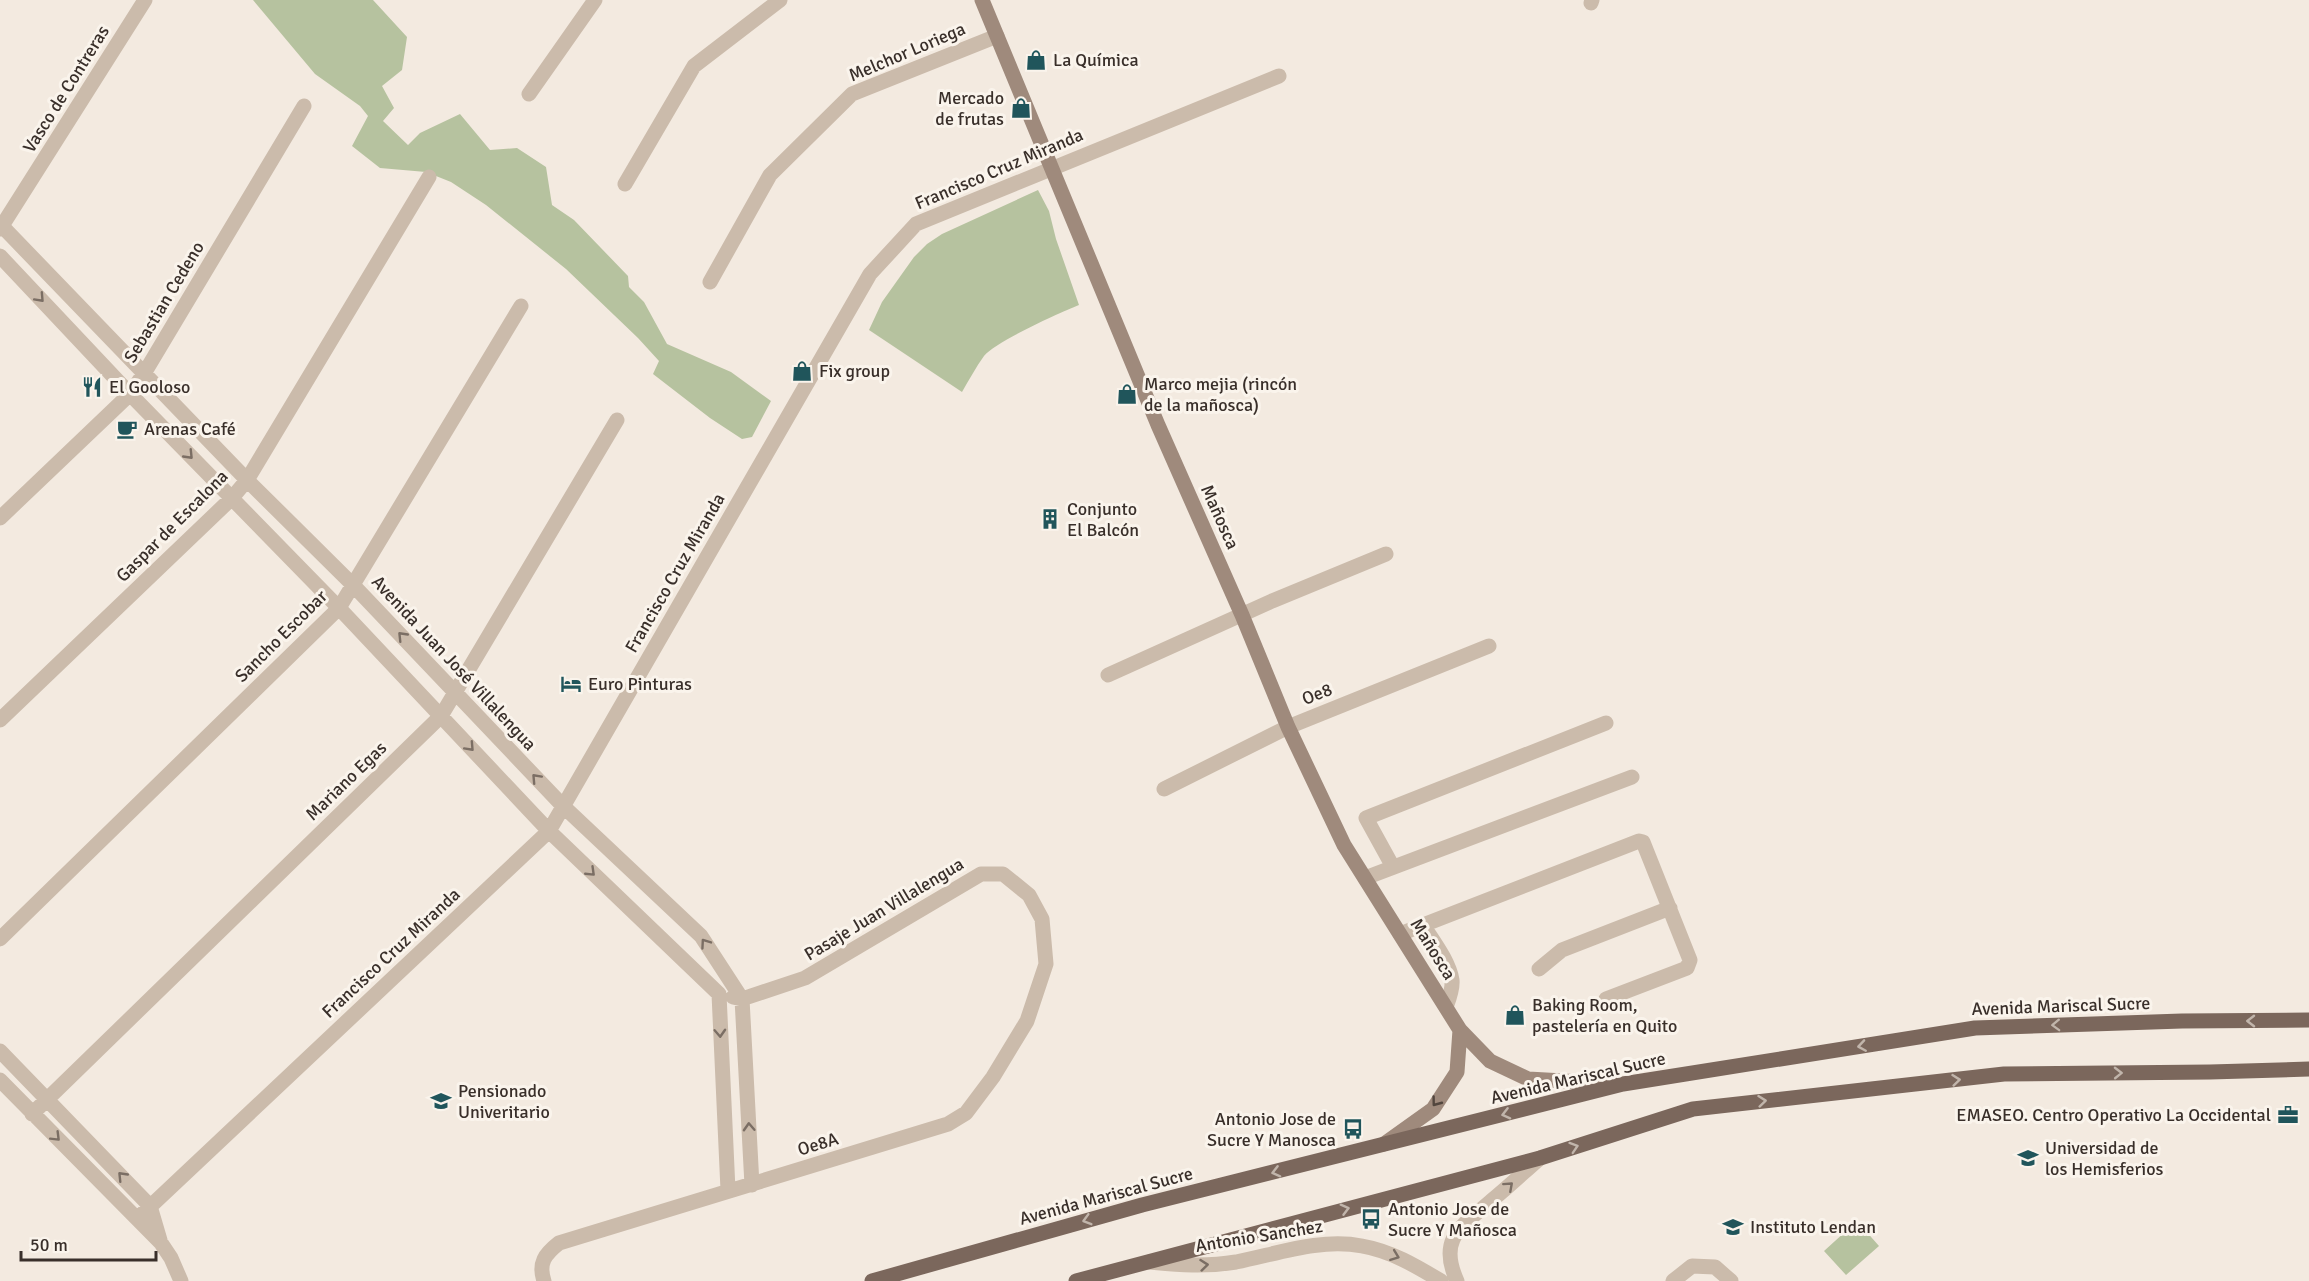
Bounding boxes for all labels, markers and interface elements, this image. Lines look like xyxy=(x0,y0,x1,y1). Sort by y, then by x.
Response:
street label: Melchor Loriega xyxy=(845,18,969,86)
street label: Vasco de Contreras xyxy=(18,21,114,157)
shop icon: La Química xyxy=(1024,48,1048,72)
place label: La Química xyxy=(1053,49,1139,71)
place label: Mercado de frutas xyxy=(935,87,1004,130)
shop icon: Mercado de frutas xyxy=(1009,96,1033,120)
street label: Francisco Cruz Miranda xyxy=(912,124,1086,214)
street label: Sebastian Cedeno xyxy=(119,238,209,366)
one-way arrow xyxy=(33,292,44,302)
shop icon: Fix group xyxy=(790,359,814,383)
place label: Fix group xyxy=(819,360,890,382)
place label: Marco mejia (rincón de la mañosca) xyxy=(1144,373,1297,416)
restaurant icon: El Gooloso xyxy=(80,375,104,399)
place label: El Gooloso xyxy=(109,376,190,398)
shop icon: Marco mejia (rincón de la mañosca) xyxy=(1115,382,1139,406)
cafe icon: Arenas Café xyxy=(115,417,139,441)
place label: Arenas Café xyxy=(144,418,236,440)
one-way arrow xyxy=(182,447,193,458)
street label: Gaspar de Escalona xyxy=(111,465,233,587)
street label: Mañosca xyxy=(1196,481,1244,553)
street label: Francisco Cruz Miranda xyxy=(620,489,730,657)
place label: Conjunto El Balcón xyxy=(1067,498,1139,541)
building icon: Conjunto El Balcón xyxy=(1038,507,1062,531)
street label: Avenida Juan José Villalengua xyxy=(367,571,541,755)
street label: Sancho Escobar xyxy=(230,585,332,687)
one-way arrow xyxy=(398,632,409,643)
hotel icon: Euro Pinturas xyxy=(559,672,583,696)
place label: Euro Pinturas xyxy=(588,673,692,695)
street label: Oe8 xyxy=(1299,678,1335,710)
street label: Mariano Egas xyxy=(301,737,391,825)
one-way arrow xyxy=(462,740,473,751)
one-way arrow xyxy=(532,774,543,784)
street label: Pasaje Juan Villalengua xyxy=(800,853,968,965)
one-way arrow xyxy=(584,865,594,876)
street label: Francisco Cruz Miranda xyxy=(318,883,464,1023)
street label: Mañosca xyxy=(1406,914,1460,984)
one-way arrow xyxy=(701,939,712,950)
street label: Avenida Mariscal Sucre xyxy=(1971,992,2151,1020)
place label: Baking Room, pastelería en Quito xyxy=(1532,994,1677,1037)
shop icon: Baking Room, pastelería en Quito xyxy=(1503,1003,1527,1027)
one-way arrow xyxy=(2246,1015,2255,1027)
one-way arrow xyxy=(2051,1019,2060,1032)
one-way arrow xyxy=(714,1029,727,1038)
one-way arrow xyxy=(1857,1039,1867,1051)
street label: Avenida Mariscal Sucre xyxy=(1488,1047,1668,1109)
one-way arrow xyxy=(2113,1067,2122,1079)
one-way arrow xyxy=(1951,1074,1960,1086)
place label: Pensionado Univeritario xyxy=(458,1080,550,1123)
school or university icon: Pensionado Univeritario xyxy=(429,1089,453,1113)
one-way arrow xyxy=(1757,1095,1767,1108)
one-way arrow xyxy=(1432,1096,1443,1107)
office icon: EMASEO. Centro Operativo La Occidental xyxy=(2276,1103,2300,1127)
place label: EMASEO. Centro Operativo La Occidental xyxy=(1956,1104,2271,1126)
one-way arrow xyxy=(1501,1106,1511,1119)
place label: Antonio Jose de Sucre Y Manosca xyxy=(1207,1108,1336,1151)
bus stop icon: Antonio Jose de Sucre Y Manosca xyxy=(1341,1117,1365,1141)
one-way arrow xyxy=(742,1122,755,1131)
street label: Oe8A xyxy=(795,1127,841,1161)
one-way arrow xyxy=(49,1130,59,1141)
place label: Universidad de los Hemisferios xyxy=(2045,1137,2164,1180)
one-way arrow xyxy=(1568,1142,1579,1154)
school or university icon: Universidad de los Hemisferios xyxy=(2016,1146,2040,1170)
street label: Avenida Mariscal Sucre xyxy=(1017,1162,1195,1230)
one-way arrow xyxy=(1271,1164,1281,1177)
one-way arrow xyxy=(118,1173,129,1184)
one-way arrow xyxy=(1502,1182,1513,1193)
place label: Antonio Jose de Sucre Y Mañosca xyxy=(1388,1198,1517,1241)
one-way arrow xyxy=(1340,1204,1350,1217)
bus stop icon: Antonio Jose de Sucre Y Mañosca xyxy=(1359,1207,1383,1231)
one-way arrow xyxy=(1082,1213,1092,1226)
street label: Antonio Sanchez xyxy=(1194,1215,1324,1257)
school or university icon: Instituto Lendan xyxy=(1721,1215,1745,1239)
place label: Instituto Lendan xyxy=(1750,1216,1876,1238)
scale bar xyxy=(21,1224,156,1262)
text: 50 m xyxy=(30,1234,68,1256)
one-way arrow xyxy=(1390,1249,1400,1262)
one-way arrow xyxy=(1200,1259,1209,1272)

